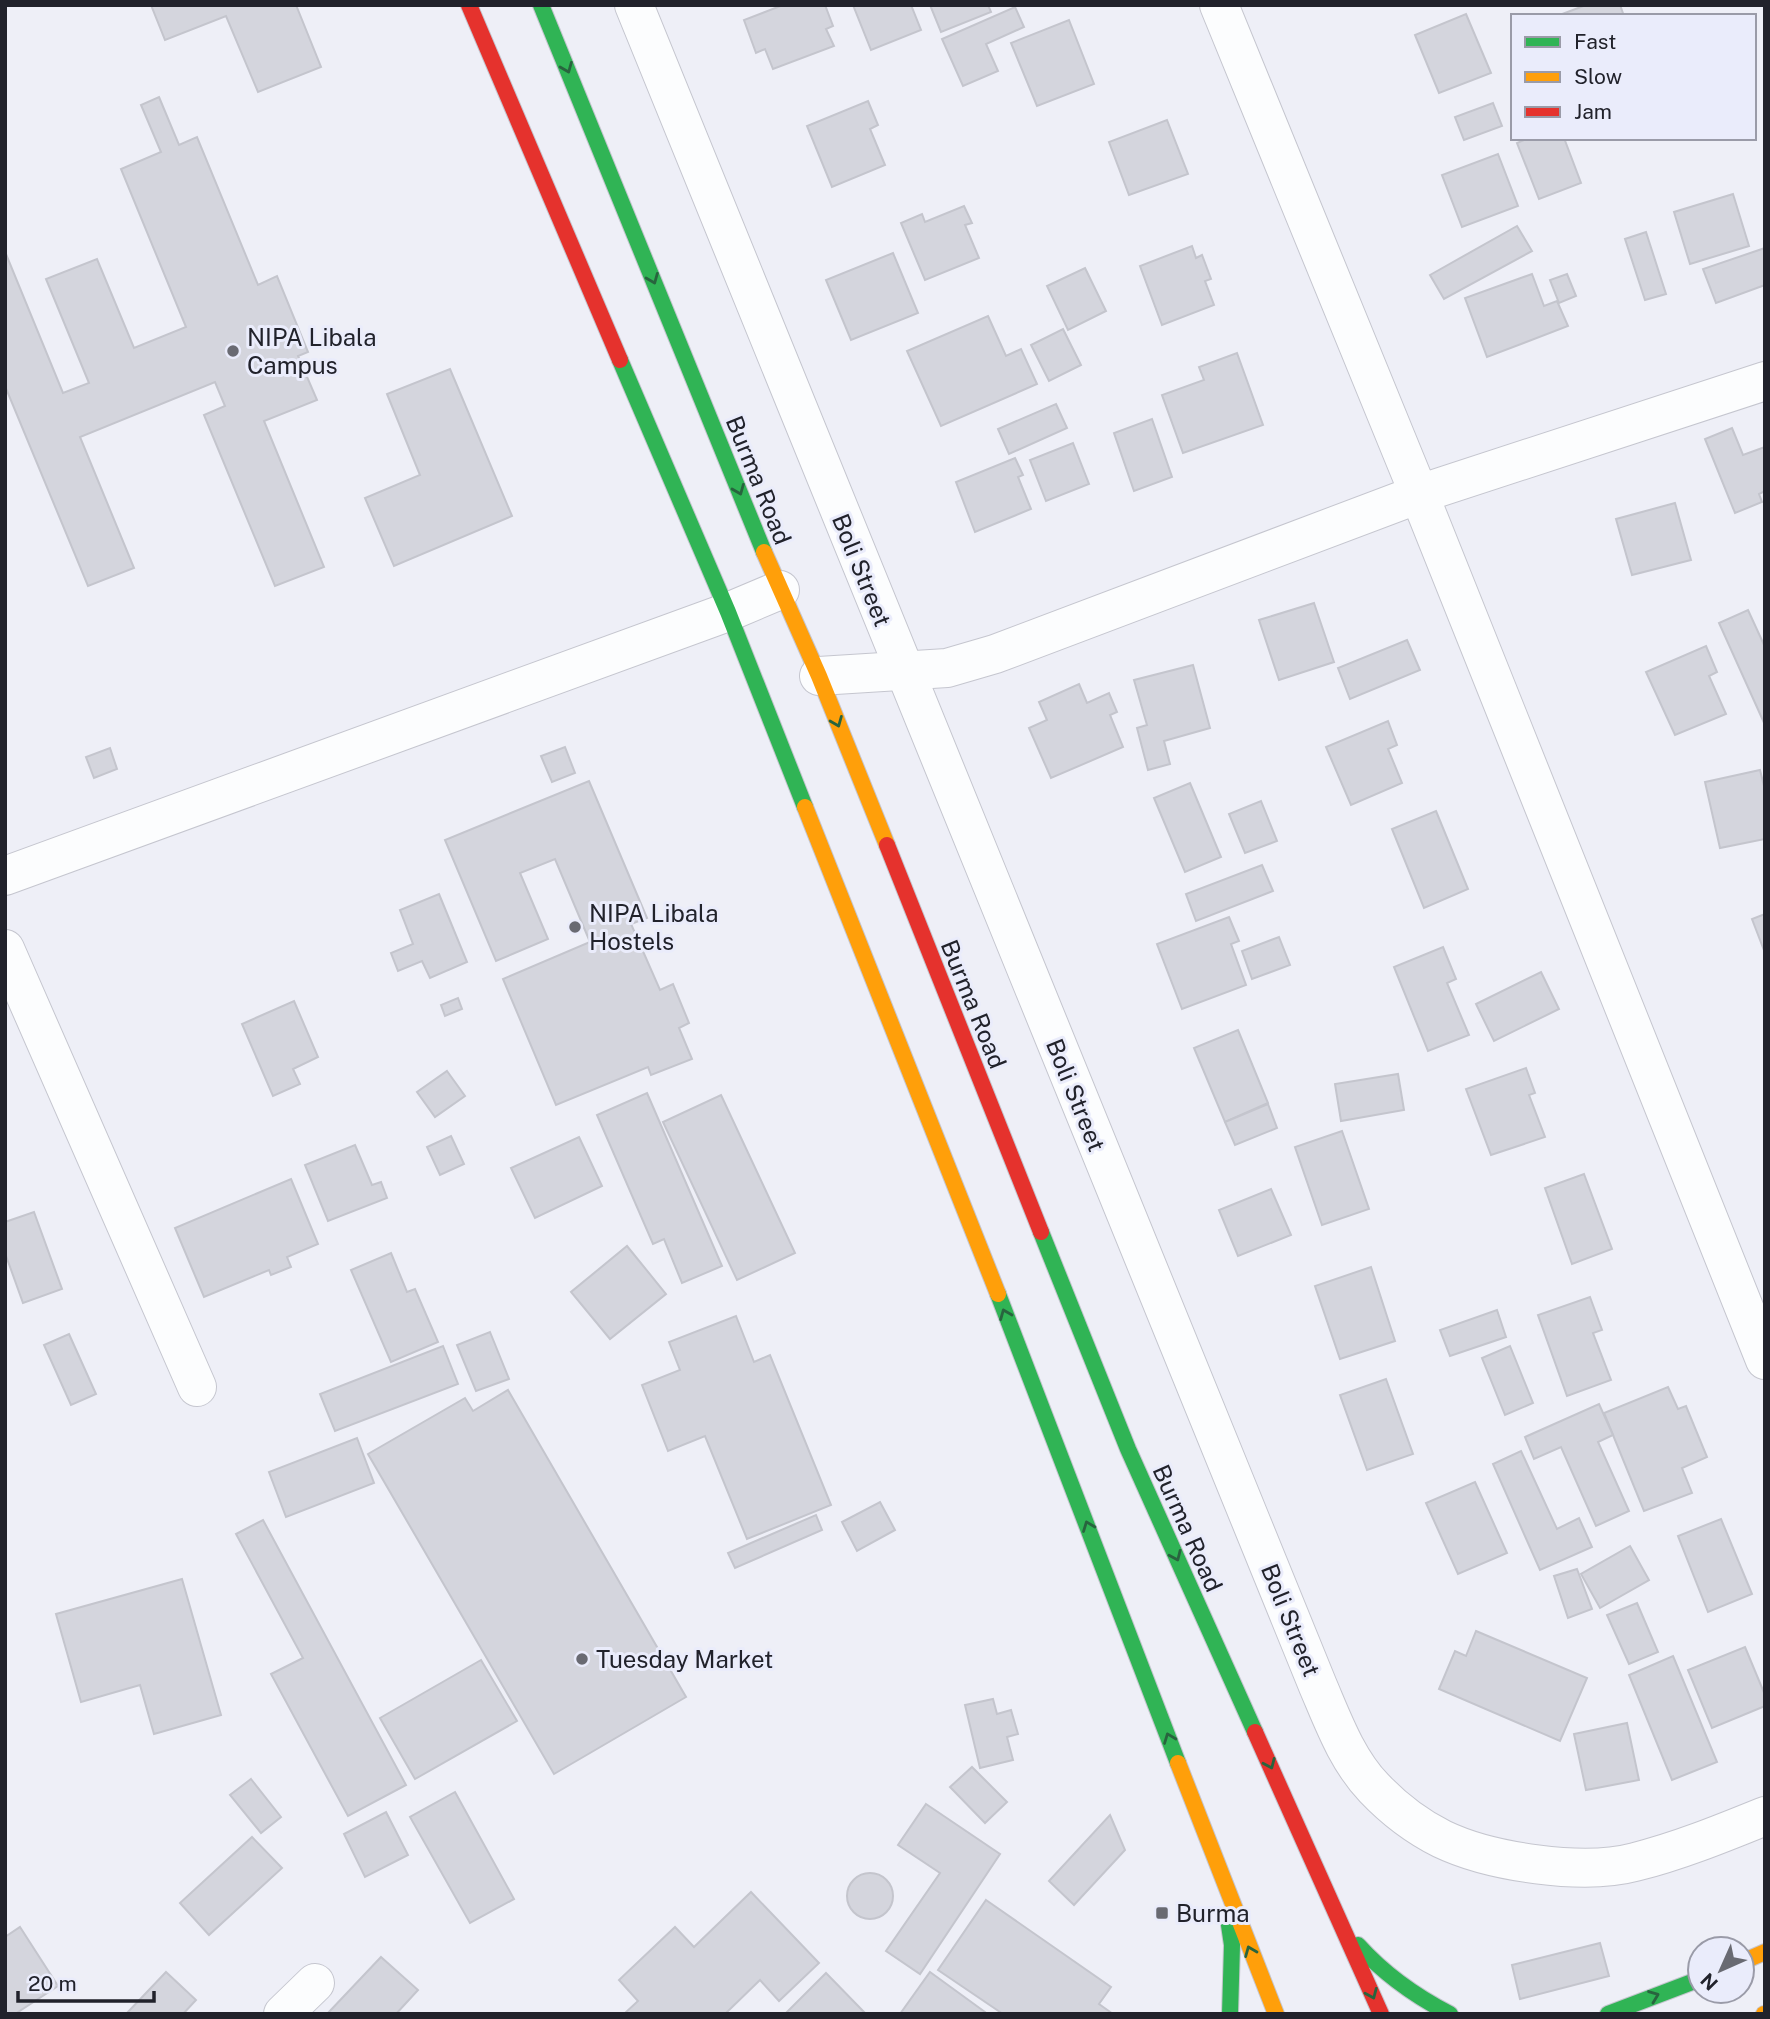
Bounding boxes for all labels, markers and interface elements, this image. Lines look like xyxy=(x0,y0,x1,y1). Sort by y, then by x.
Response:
legend xyxy=(1511,14,1756,140)
text: Fast xyxy=(1574,29,1616,54)
one-way arrow xyxy=(558,62,572,74)
text: Slow xyxy=(1574,64,1622,89)
text: Jam xyxy=(1574,99,1612,124)
one-way arrow xyxy=(644,272,658,284)
place label: NIPA Libala Campus xyxy=(247,323,376,379)
marker: NIPA Libala Campus xyxy=(225,343,241,359)
street label: Burma Road xyxy=(721,412,797,548)
one-way arrow xyxy=(730,483,744,495)
street label: Boli Street xyxy=(827,510,897,630)
one-way arrow xyxy=(828,715,842,727)
place label: NIPA Libala Hostels xyxy=(589,899,718,955)
marker: NIPA Libala Hostels xyxy=(567,919,583,935)
street label: Burma Road xyxy=(936,936,1012,1072)
street label: Boli Street xyxy=(1041,1035,1111,1155)
one-way arrow xyxy=(1000,1308,1014,1320)
street label: Burma Road xyxy=(1148,1460,1228,1596)
one-way arrow xyxy=(1082,1520,1096,1532)
one-way arrow xyxy=(1168,1549,1182,1561)
street label: Boli Street xyxy=(1256,1560,1326,1680)
place label: Tuesday Market xyxy=(596,1645,773,1673)
marker: Tuesday Market xyxy=(574,1651,590,1667)
one-way arrow xyxy=(1163,1733,1177,1745)
one-way arrow xyxy=(1262,1757,1276,1769)
place label: Burma xyxy=(1176,1899,1250,1927)
marker: Burma xyxy=(1154,1905,1170,1921)
north arrow xyxy=(1686,1935,1756,2005)
one-way arrow xyxy=(1244,1946,1258,1958)
scale bar xyxy=(18,1960,154,2004)
text: N xyxy=(1696,1969,1722,1995)
text: 20 m xyxy=(28,1971,77,1996)
one-way arrow xyxy=(1364,1987,1378,1999)
one-way arrow xyxy=(1648,1991,1660,2005)

